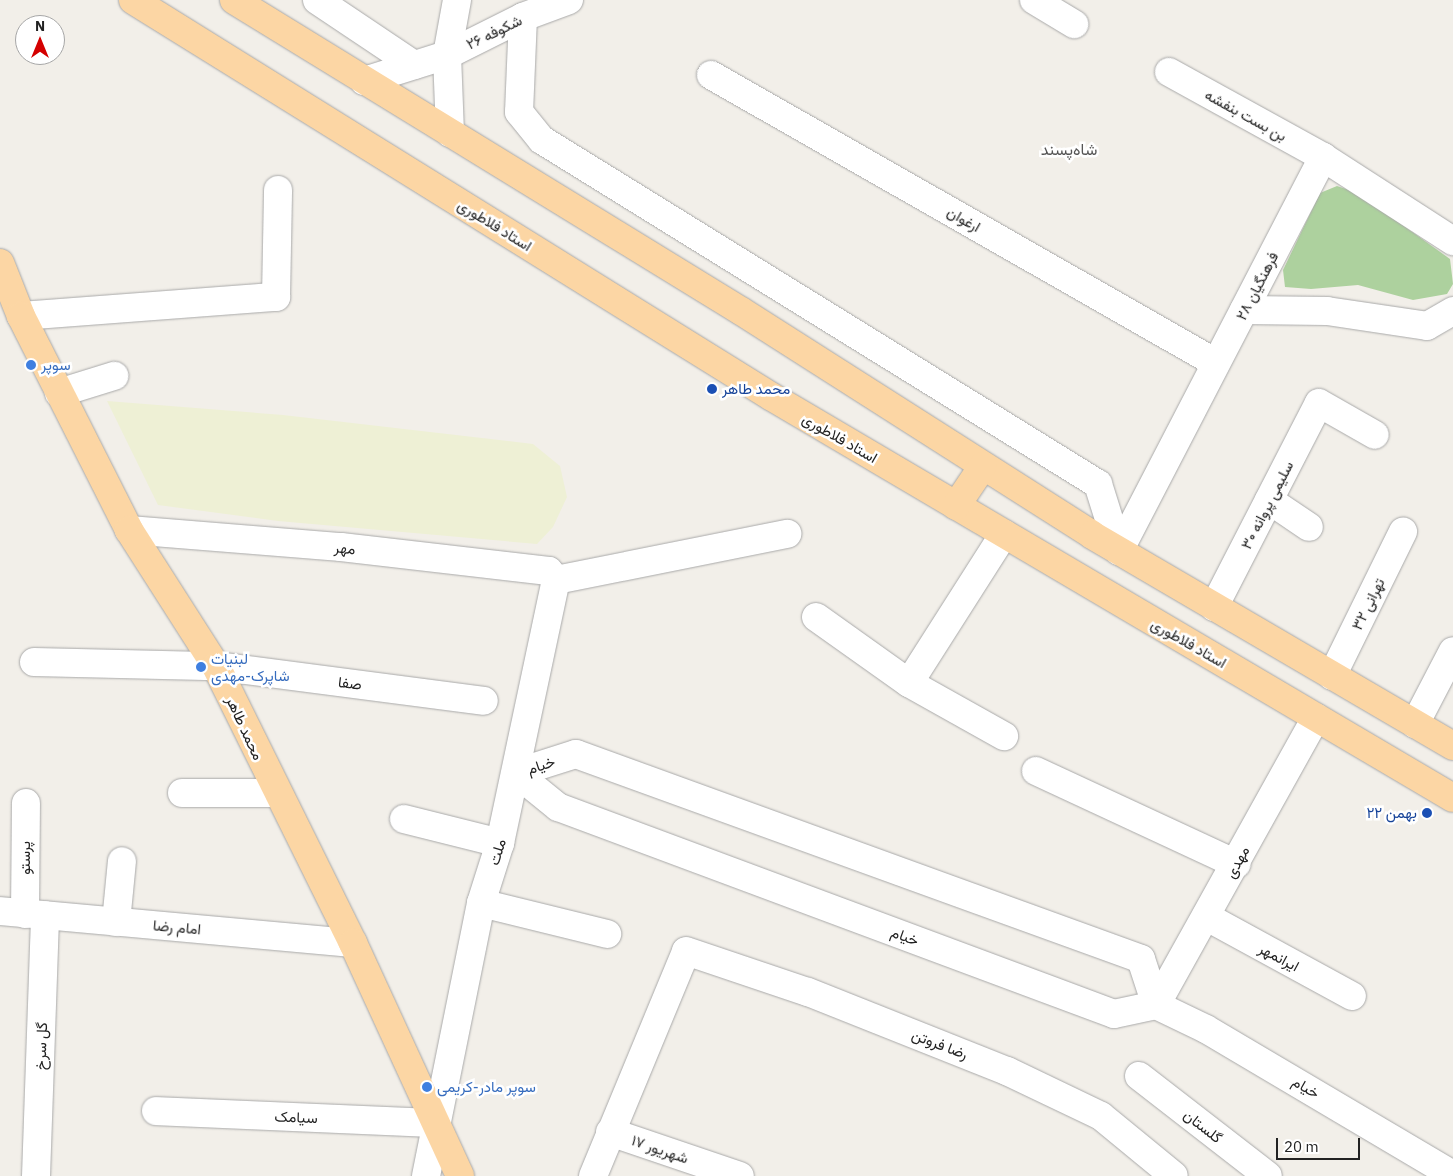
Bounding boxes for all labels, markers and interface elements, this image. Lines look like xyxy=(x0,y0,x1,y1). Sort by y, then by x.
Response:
street label: شکوفه ۲۶ xyxy=(463,11,525,53)
north arrow xyxy=(15,15,65,65)
text: N xyxy=(35,17,45,35)
street label: بن بست بنفشه xyxy=(1202,85,1290,145)
district label: شاه‌پسند xyxy=(1041,139,1097,159)
street label: استاد فلاطوری xyxy=(455,195,535,255)
street label: ارغوان xyxy=(944,202,984,236)
street label: فرهنگیان ۲۸ xyxy=(1232,249,1282,323)
place label: سوپر xyxy=(41,356,70,374)
marker: سوپر xyxy=(25,359,37,371)
place label: محمد طاهر xyxy=(722,380,790,398)
marker: محمد طاهر xyxy=(706,383,718,395)
street label: استاد فلاطوری xyxy=(799,409,881,467)
street label: سلیمی پروانه ۳۰ xyxy=(1237,458,1297,552)
street label: مهر xyxy=(333,538,357,558)
street label: تهرانی ۳۲ xyxy=(1348,575,1388,633)
street label: استاد فلاطوری xyxy=(1148,614,1230,672)
place label: لبنیات شاپرک-مهدی xyxy=(211,649,289,684)
marker: لبنیات شاپرک-مهدی xyxy=(195,661,207,673)
street label: صفا xyxy=(337,673,363,693)
street label: محمد طاهر xyxy=(222,693,268,763)
street label: خیام xyxy=(525,752,557,778)
place label: ۲۲ بهمن xyxy=(1366,804,1417,822)
marker: ۲۲ بهمن xyxy=(1421,807,1433,819)
street label: ملت xyxy=(484,837,510,867)
street label: پرستو xyxy=(16,841,34,875)
street label: مهدی xyxy=(1221,843,1253,881)
street label: امام رضا xyxy=(152,916,202,938)
street label: خیام xyxy=(889,923,921,949)
street label: ایرانمهر xyxy=(1256,939,1302,975)
street label: گل سرخ xyxy=(31,1022,51,1070)
street label: رضا فروتن xyxy=(909,1025,971,1063)
street label: خیام xyxy=(1289,1072,1323,1102)
place label: سوپر مادر-کریمی xyxy=(437,1078,536,1096)
marker: سوپر مادر-کریمی xyxy=(421,1081,433,1093)
street label: گلستان xyxy=(1180,1105,1226,1147)
street label: سیامک xyxy=(274,1107,318,1127)
scale bar xyxy=(1278,1128,1362,1160)
street label: ۱۷ شهریور xyxy=(629,1131,691,1167)
text: 20 m xyxy=(1284,1137,1319,1156)

